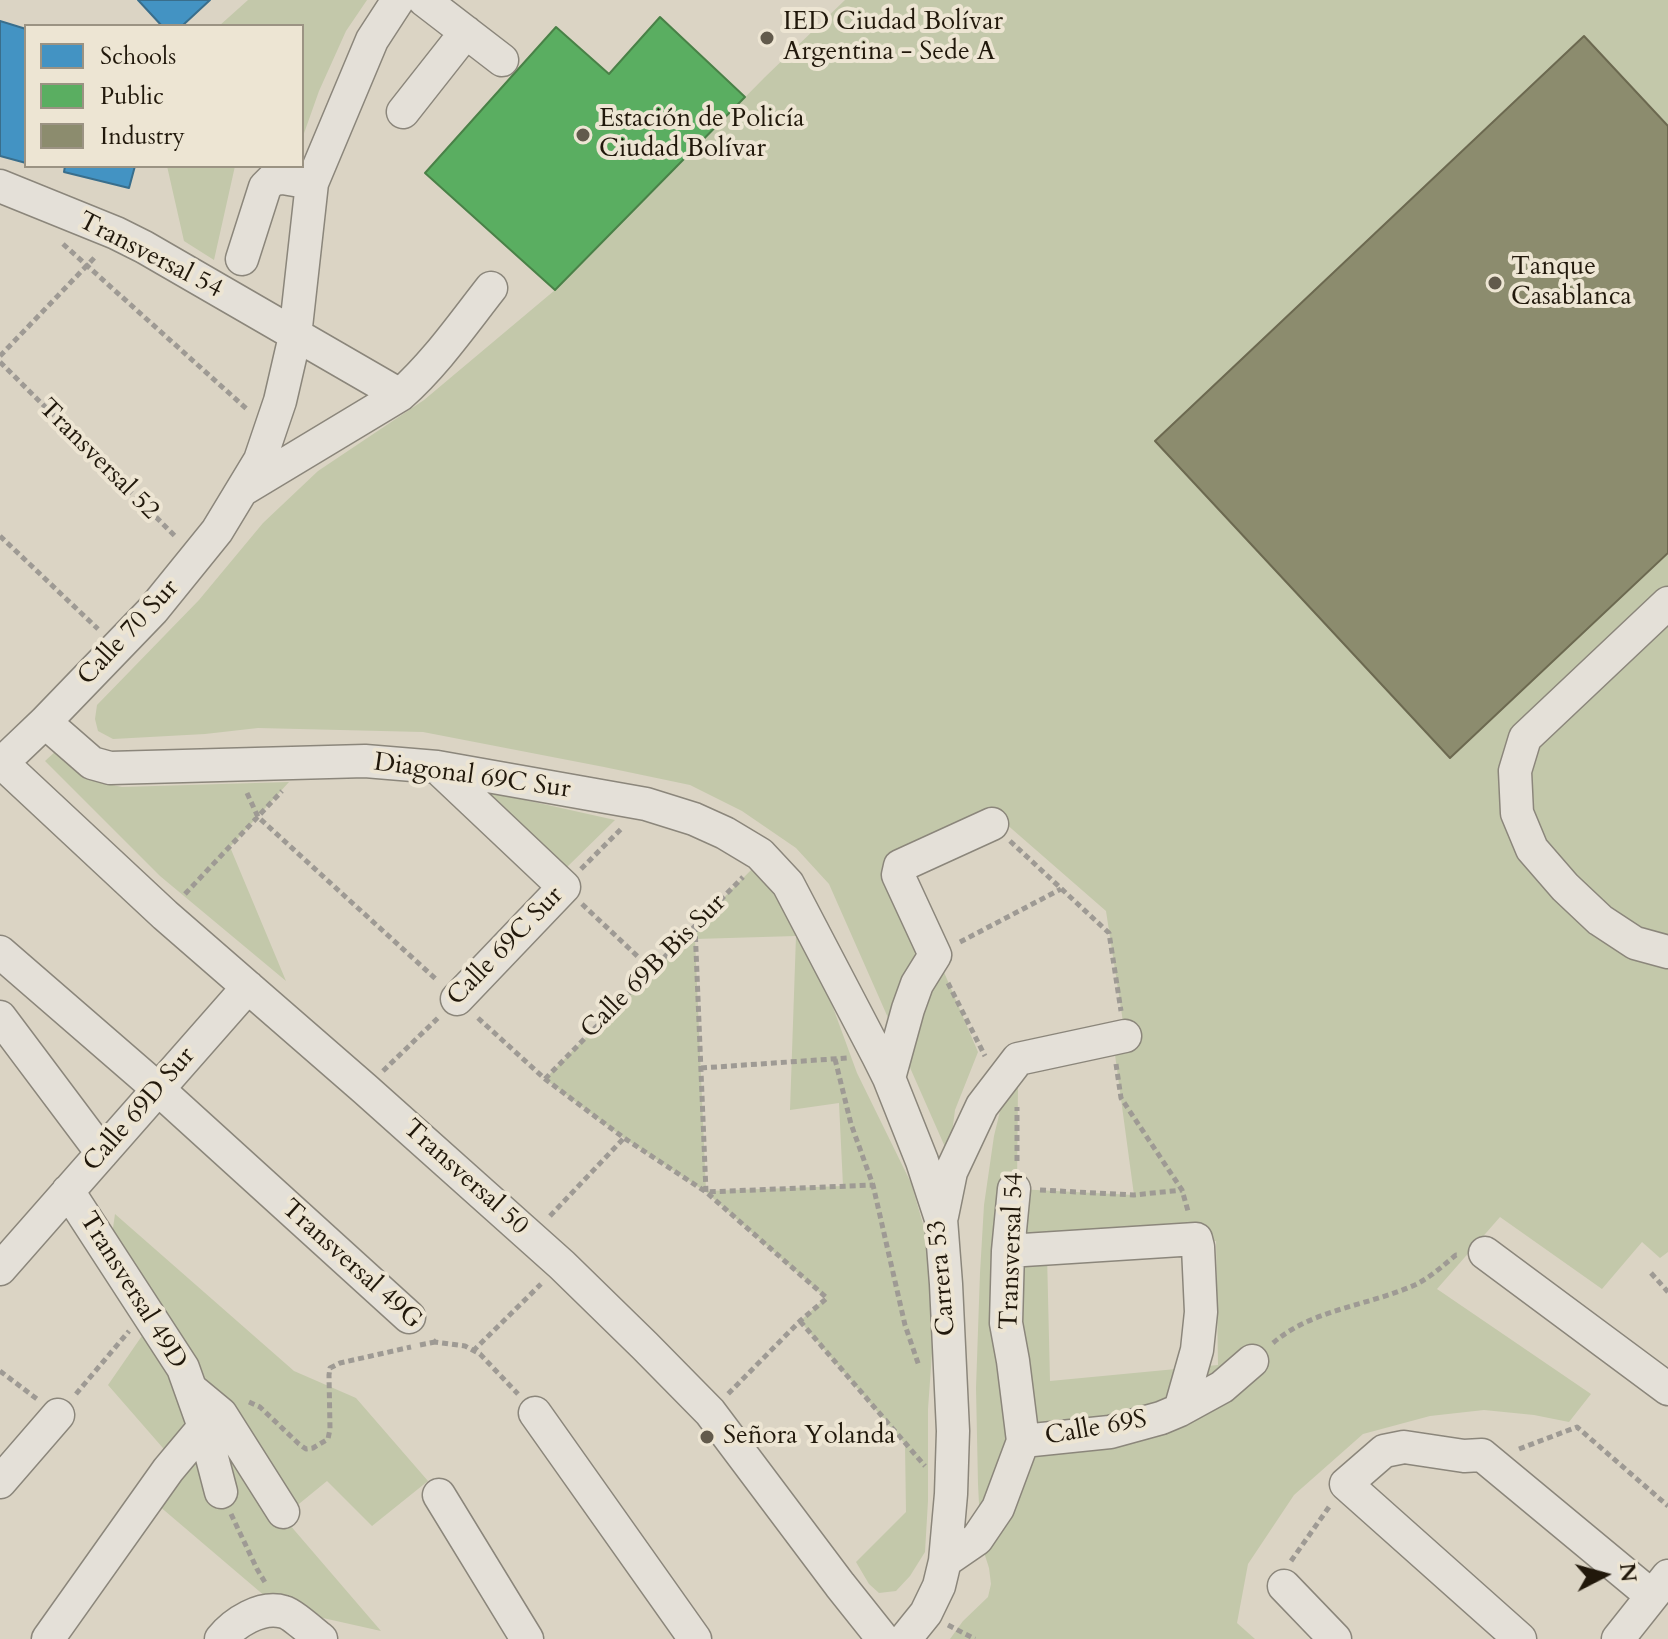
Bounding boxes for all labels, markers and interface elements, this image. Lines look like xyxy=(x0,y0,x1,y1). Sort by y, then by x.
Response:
place label: IED Ciudad Bolívar Argentina - Sede A xyxy=(783,7,1003,68)
legend xyxy=(24,24,304,168)
marker: IED Ciudad Bolívar Argentina - Sede A xyxy=(758,29,776,47)
text: Schools xyxy=(100,40,176,73)
text: Public xyxy=(100,80,164,113)
place label: Estación de Policía Ciudad Bolívar xyxy=(599,104,805,166)
text: Industry xyxy=(100,120,185,153)
marker: Estación de Policía Ciudad Bolívar xyxy=(574,126,592,144)
street label: Transversal 54 xyxy=(73,206,227,306)
place label: Tanque Casablanca xyxy=(1511,252,1632,314)
marker: Tanque Casablanca xyxy=(1486,274,1504,292)
street label: Transversal 52 xyxy=(31,393,165,527)
street label: Calle 70 Sur xyxy=(72,574,186,692)
street label: Diagonal 69C Sur xyxy=(372,748,572,806)
street label: Calle 69C Sur xyxy=(441,881,571,1013)
street label: Calle 69B Bis Sur xyxy=(575,888,733,1046)
street label: Calle 69D Sur xyxy=(77,1041,203,1179)
street label: Transversal 50 xyxy=(396,1114,534,1242)
street label: Transversal 54 xyxy=(995,1172,1031,1330)
street label: Transversal 49G xyxy=(274,1194,428,1336)
street label: Transversal 49D xyxy=(71,1207,193,1375)
street label: Carrera 53 xyxy=(922,1219,964,1337)
street label: Calle 69S xyxy=(1043,1405,1149,1453)
place label: Señora Yolanda xyxy=(723,1421,896,1453)
marker: Señora Yolanda xyxy=(698,1428,716,1446)
north arrow xyxy=(1564,1535,1644,1615)
text: N xyxy=(1612,1561,1644,1584)

